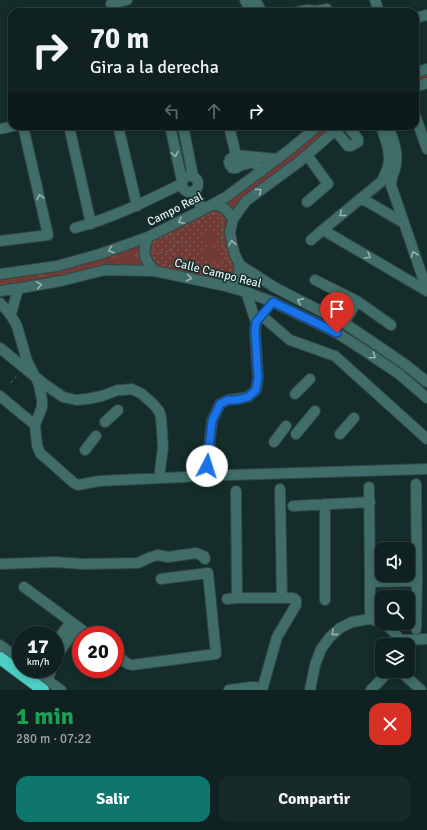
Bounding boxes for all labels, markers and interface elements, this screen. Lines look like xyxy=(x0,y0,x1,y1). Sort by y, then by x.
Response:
text: 70 m xyxy=(90,22,149,56)
icon: right xyxy=(24,24,76,76)
text: Gira a la derecha xyxy=(90,56,219,78)
icon: left xyxy=(161,100,183,122)
icon: ahead xyxy=(203,100,225,122)
icon: right xyxy=(245,100,267,122)
one-way arrow xyxy=(171,151,179,157)
street label: Campo Real xyxy=(145,189,206,230)
one-way arrow xyxy=(255,189,262,196)
one-way arrow xyxy=(36,194,44,200)
one-way arrow xyxy=(340,209,347,216)
one-way arrow xyxy=(177,216,185,224)
one-way arrow xyxy=(228,239,237,246)
one-way arrow xyxy=(108,245,115,254)
one-way arrow xyxy=(411,250,419,257)
one-way arrow xyxy=(364,252,371,259)
street label: Calle Campo Real xyxy=(173,255,264,292)
one-way arrow xyxy=(186,274,193,282)
one-way arrow xyxy=(35,281,42,290)
pin xyxy=(320,292,354,333)
one-way arrow xyxy=(297,298,304,306)
icon: arrive xyxy=(326,298,348,320)
one-way arrow xyxy=(369,351,376,358)
position arrow xyxy=(186,445,228,487)
map controls xyxy=(375,542,415,678)
button: sound xyxy=(375,542,415,582)
button: search xyxy=(375,590,415,630)
speed limit sign: 20 xyxy=(72,626,124,678)
one-way arrow xyxy=(332,629,339,636)
text: 17 xyxy=(27,634,49,659)
button: layers xyxy=(375,638,415,678)
text: km/h xyxy=(27,656,49,668)
text: 1 min xyxy=(16,701,74,731)
button: close xyxy=(369,703,411,745)
text: 280 m · 07:22 xyxy=(16,731,92,747)
button: Salir xyxy=(16,776,210,822)
button: Compartir xyxy=(218,776,411,822)

